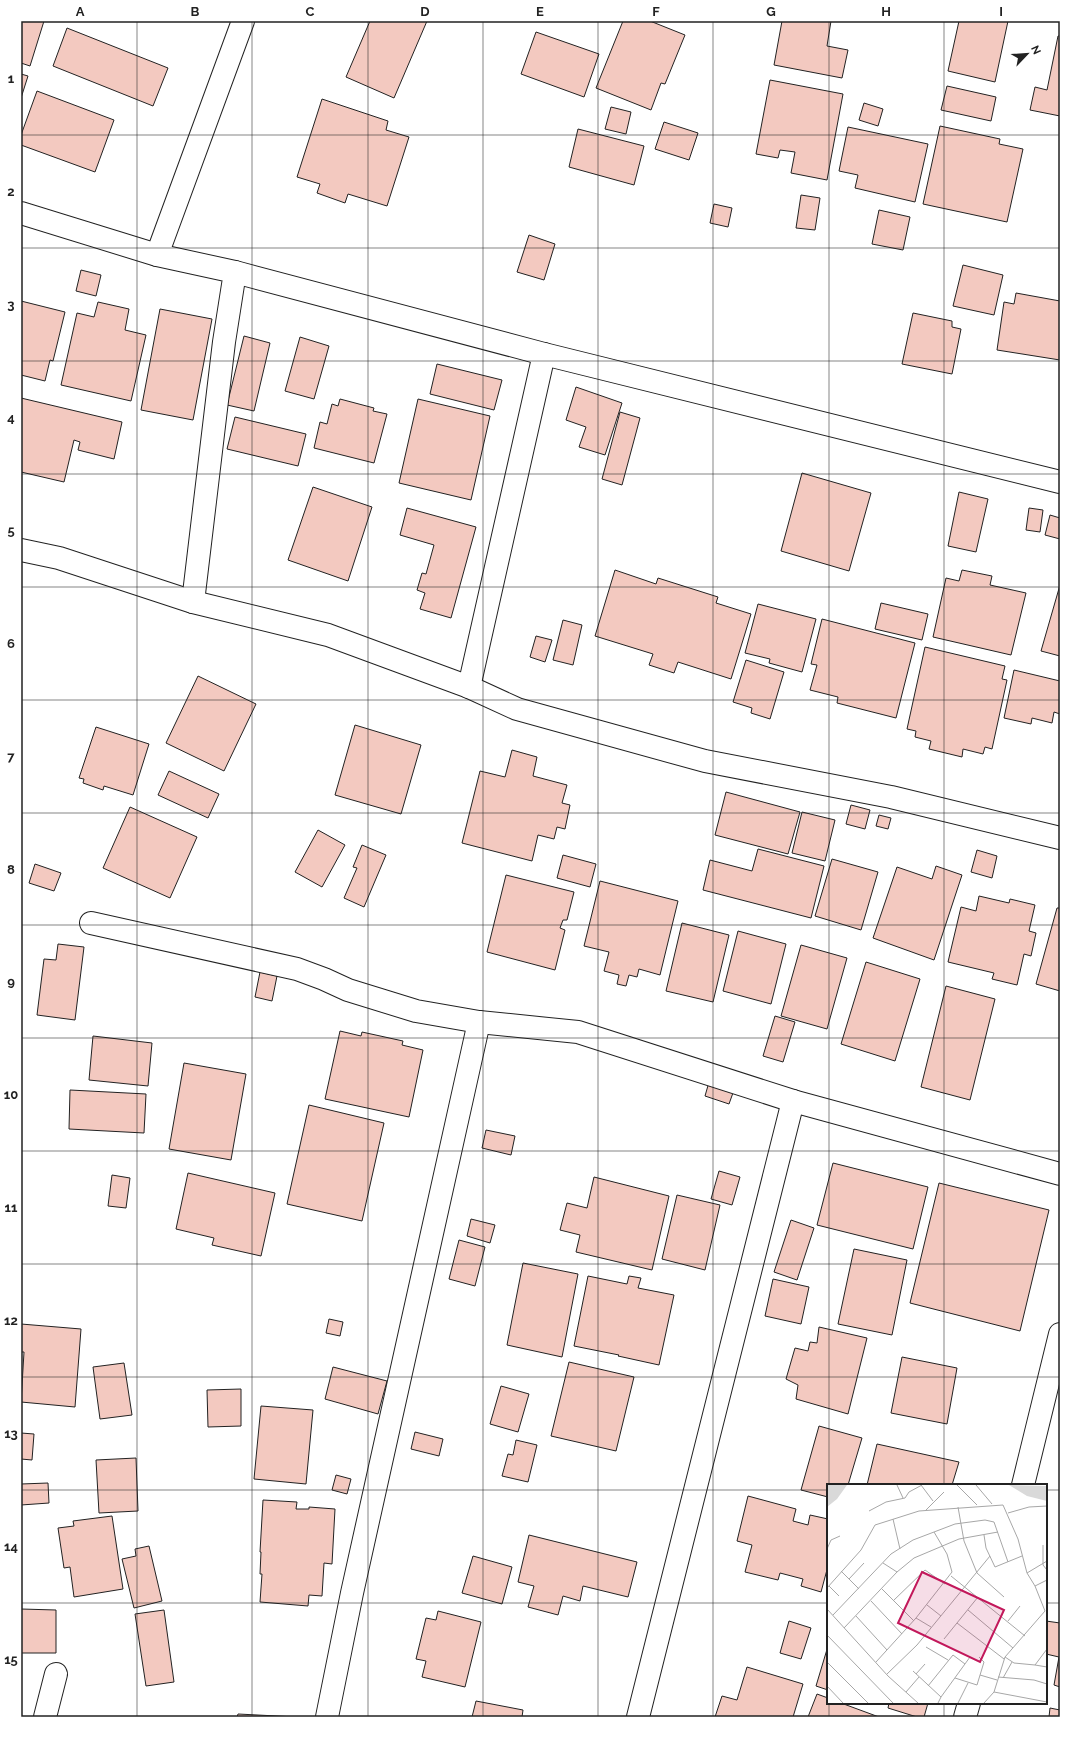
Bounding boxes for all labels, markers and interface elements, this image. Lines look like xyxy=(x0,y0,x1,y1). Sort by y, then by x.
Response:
text: A xyxy=(76,4,85,19)
text: B xyxy=(191,4,200,19)
text: C xyxy=(306,4,315,19)
text: D xyxy=(420,4,430,19)
text: E xyxy=(536,4,544,19)
text: F xyxy=(652,4,660,19)
text: G xyxy=(766,4,776,19)
text: H xyxy=(881,4,891,19)
text: I xyxy=(999,4,1003,19)
north arrow xyxy=(1007,34,1047,74)
text: N xyxy=(1028,43,1043,57)
text: 1 xyxy=(8,71,15,86)
text: 2 xyxy=(7,184,15,199)
text: 3 xyxy=(7,297,15,312)
text: 4 xyxy=(7,410,15,425)
text: 5 xyxy=(7,523,15,538)
text: 6 xyxy=(7,636,15,651)
text: 7 xyxy=(7,749,15,764)
text: 8 xyxy=(7,862,15,877)
text: 9 xyxy=(7,974,15,989)
text: 10 xyxy=(4,1087,18,1102)
text: 11 xyxy=(5,1200,18,1215)
text: 12 xyxy=(4,1313,18,1328)
text: 13 xyxy=(4,1426,18,1441)
inset map xyxy=(827,1484,1047,1704)
text: 14 xyxy=(4,1539,18,1554)
text: 15 xyxy=(4,1652,18,1667)

